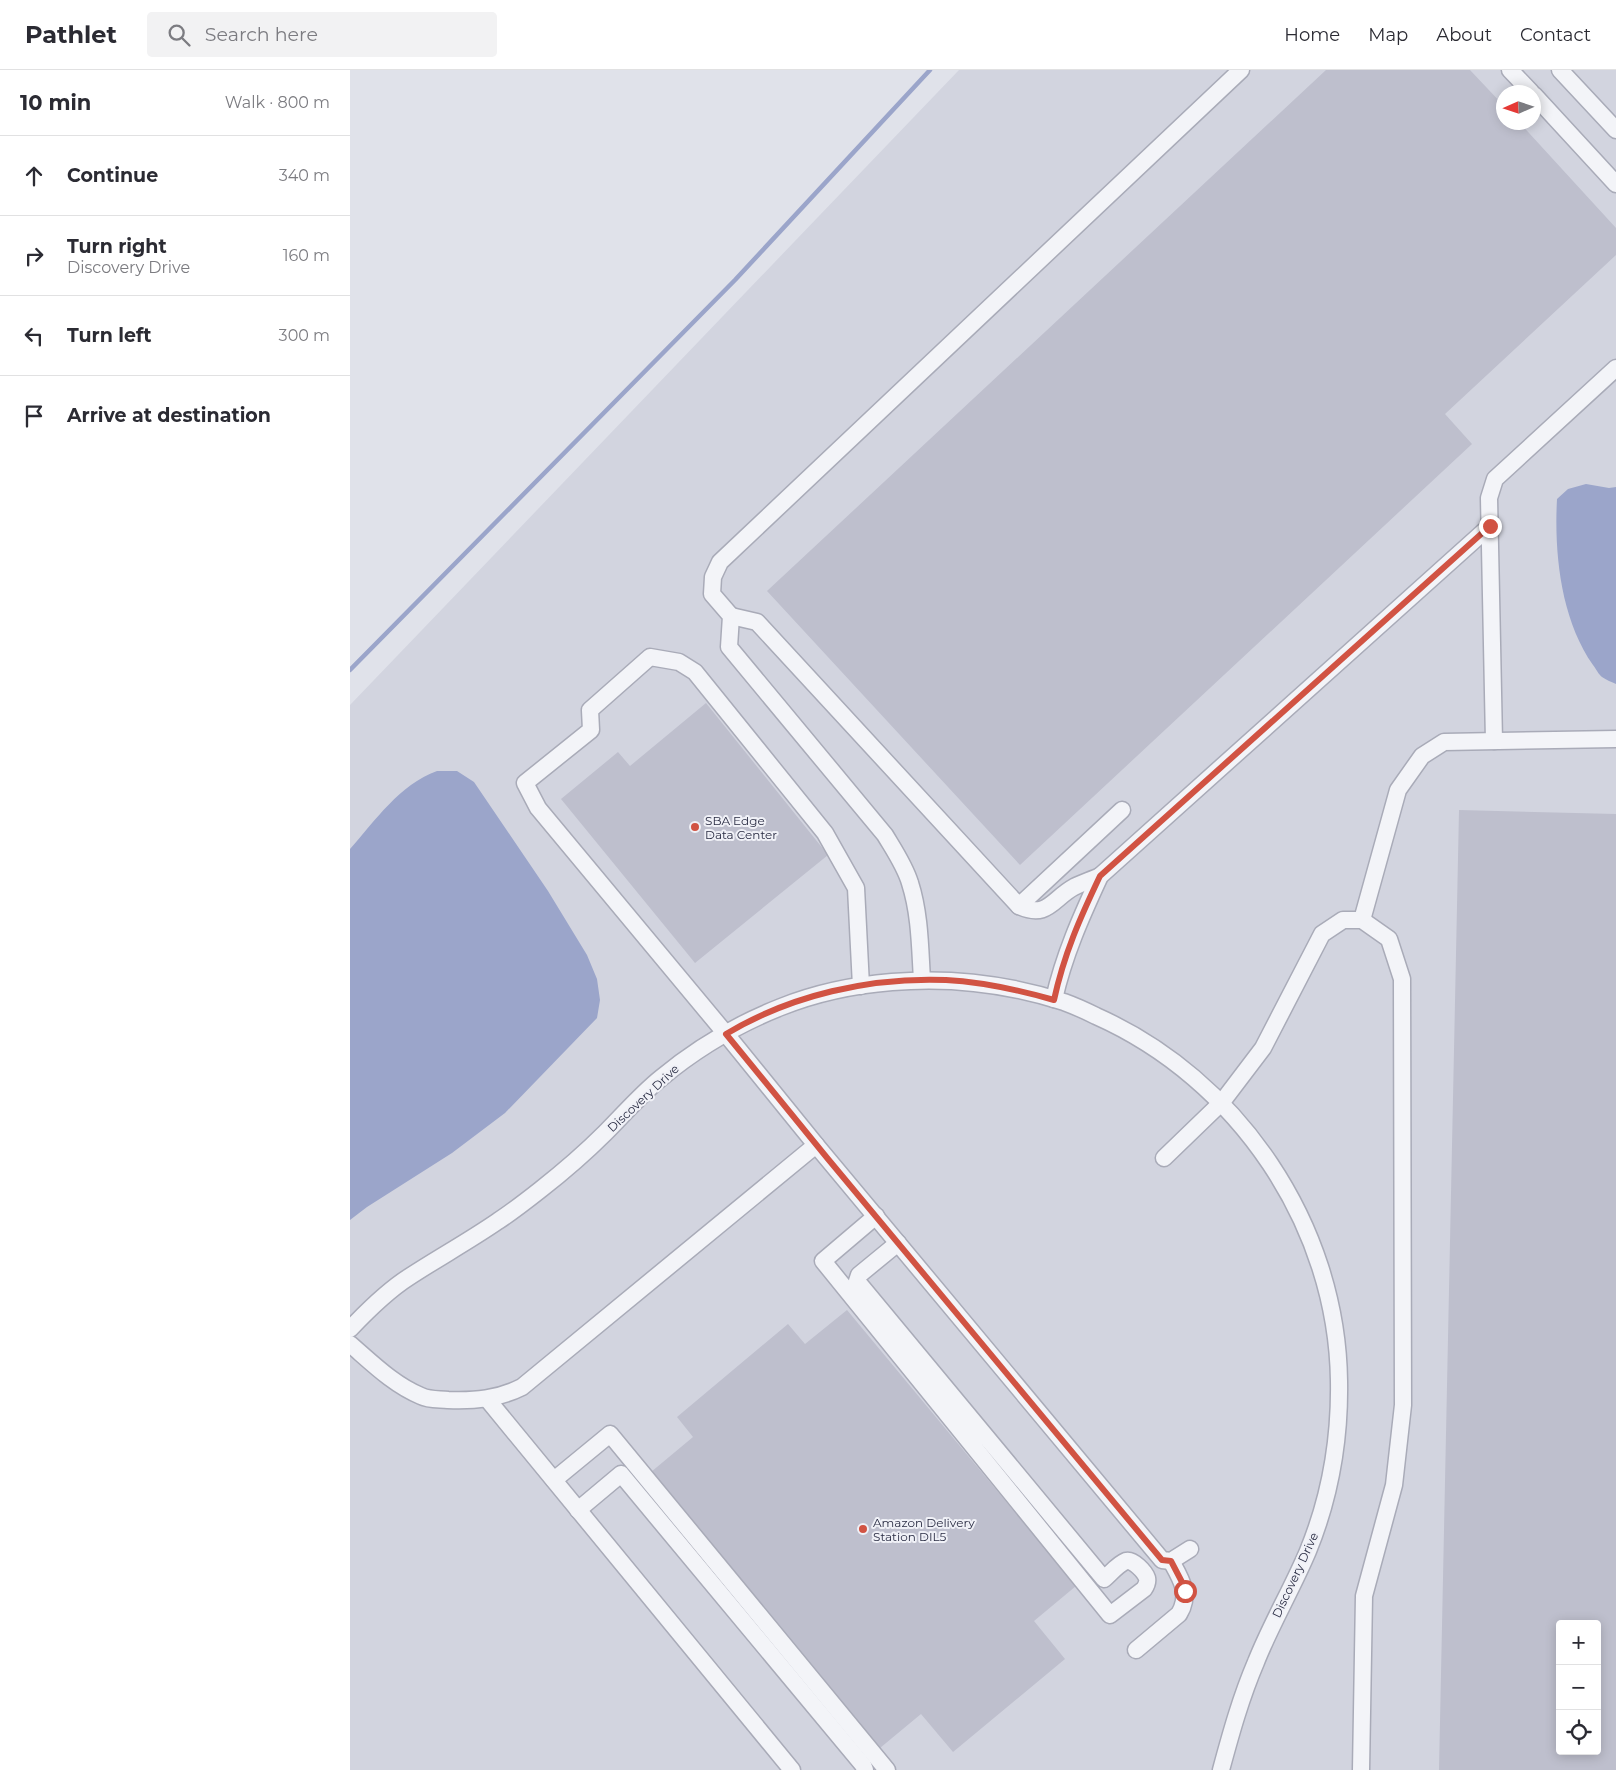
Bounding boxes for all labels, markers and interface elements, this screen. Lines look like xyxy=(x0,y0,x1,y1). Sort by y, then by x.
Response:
search box xyxy=(147,12,497,57)
text: Pathlet xyxy=(25,20,117,49)
icon: search xyxy=(165,21,193,49)
text: Search here xyxy=(205,23,318,46)
text: Home xyxy=(1284,24,1340,46)
text: Map xyxy=(1368,24,1408,46)
text: About xyxy=(1436,24,1492,46)
text: Contact xyxy=(1520,24,1591,46)
north arrow xyxy=(1496,85,1541,130)
text: 10 min xyxy=(20,90,91,115)
text: Walk · 800 m xyxy=(225,93,330,112)
icon: ahead xyxy=(20,162,48,190)
text: Continue xyxy=(67,164,158,187)
text: 340 m xyxy=(279,166,330,185)
text: Turn right xyxy=(67,235,167,258)
icon: right xyxy=(20,242,48,270)
text: 160 m xyxy=(283,246,330,265)
text: Discovery Drive xyxy=(67,258,190,277)
icon: left xyxy=(20,322,48,350)
text: Turn left xyxy=(67,324,152,347)
text: 300 m xyxy=(279,326,330,345)
icon: arrive xyxy=(20,402,48,430)
text: Arrive at destination xyxy=(67,404,271,427)
route end xyxy=(1479,515,1502,538)
place label: SBA Edge Data Center xyxy=(705,813,777,842)
marker: SBA Edge Data Center xyxy=(689,821,701,833)
street label: Discovery Drive xyxy=(604,1061,682,1135)
place label: Amazon Delivery Station DIL5 xyxy=(873,1515,975,1544)
marker: Amazon Delivery Station DIL5 xyxy=(857,1523,869,1535)
street label: Discovery Drive xyxy=(1269,1530,1321,1620)
route start xyxy=(1174,1580,1197,1603)
map controls xyxy=(1556,1620,1601,1755)
button: + xyxy=(1556,1620,1601,1665)
button: − xyxy=(1556,1665,1601,1710)
button: locate xyxy=(1556,1710,1601,1755)

